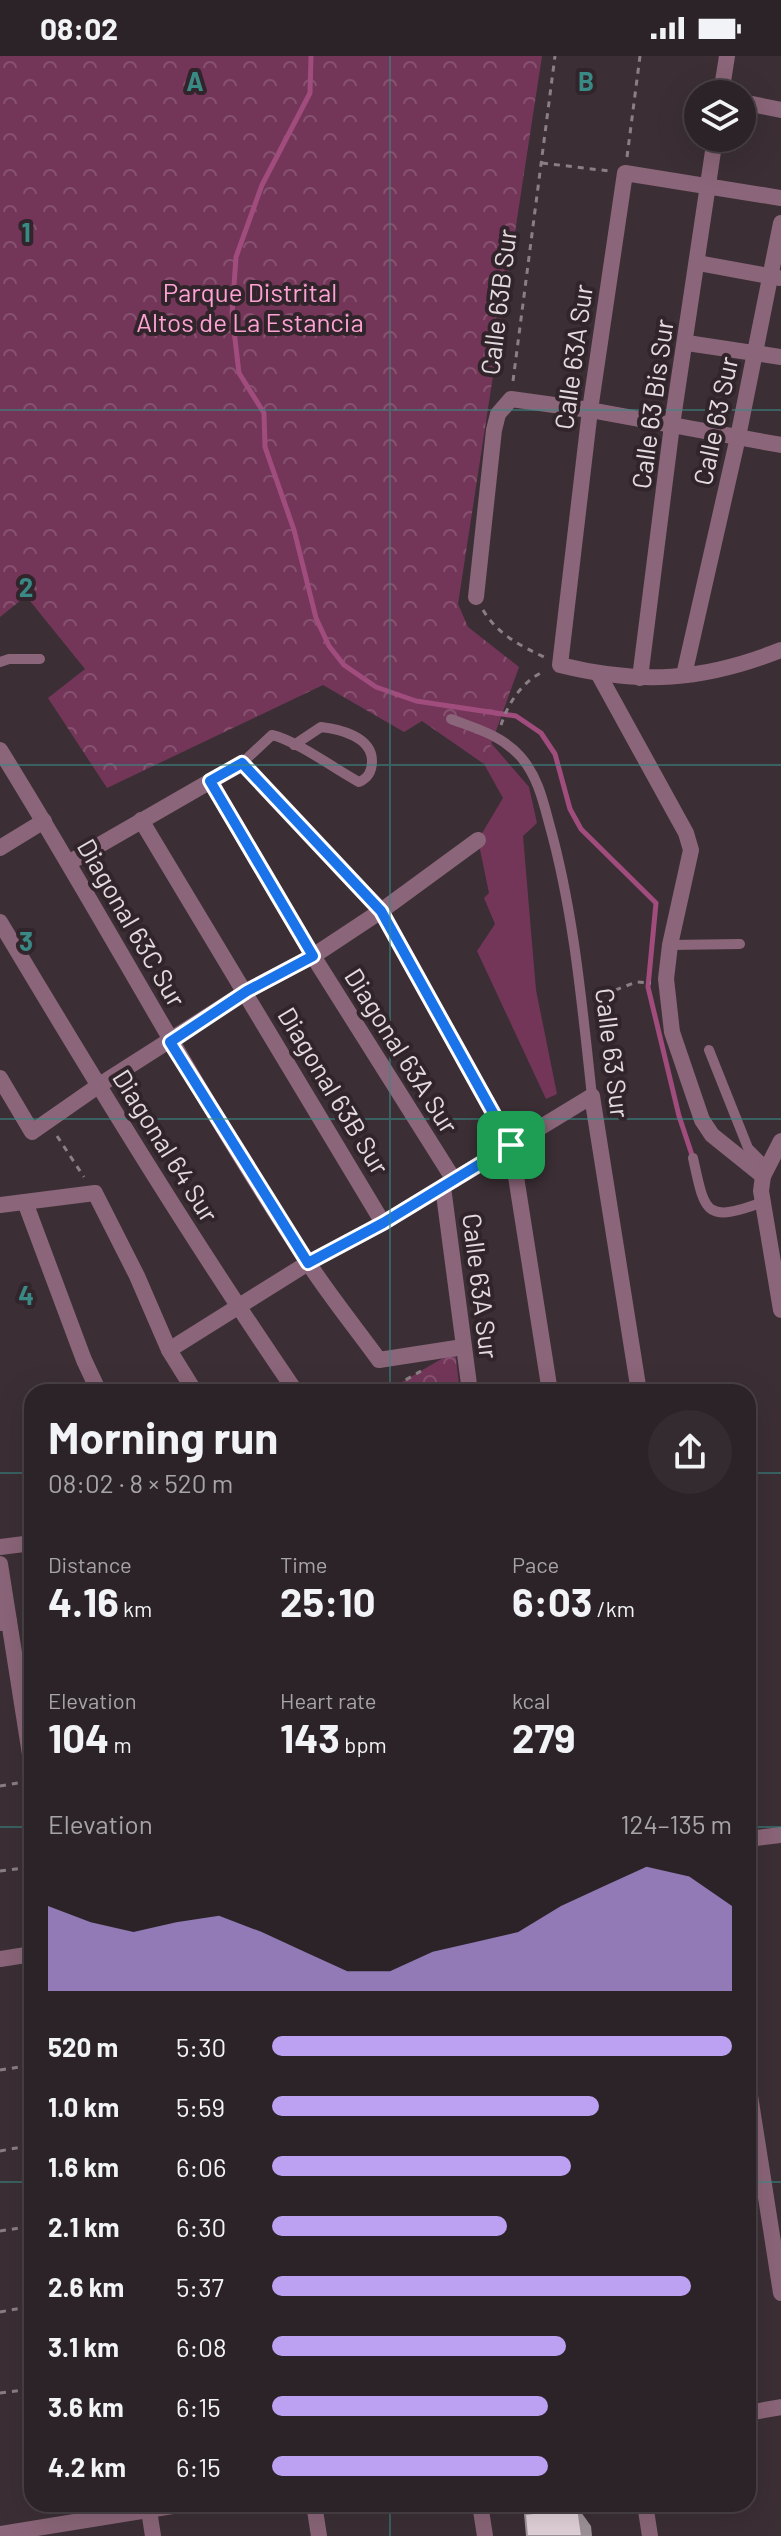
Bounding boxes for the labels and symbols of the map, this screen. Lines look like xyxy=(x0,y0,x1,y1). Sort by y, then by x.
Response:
text: A xyxy=(186,65,204,96)
text: B xyxy=(578,65,594,96)
text: 1 xyxy=(21,216,31,247)
street label: Calle 63B Sur xyxy=(473,227,522,377)
park label: Parque Distrital Altos de La Estancia xyxy=(136,276,364,337)
street label: Calle 63A Sur xyxy=(547,282,598,431)
street label: Calle 63 Bis Sur xyxy=(624,316,679,491)
street label: Calle 63 Sur xyxy=(686,353,743,488)
text: 2 xyxy=(19,571,33,602)
street label: Diagonal 63C Sur xyxy=(72,833,193,1012)
text: 3 xyxy=(19,925,33,956)
street label: Diagonal 63A Sur xyxy=(339,962,466,1139)
street label: Calle 63 Sur xyxy=(590,986,637,1120)
street label: Diagonal 63B Sur xyxy=(272,1001,397,1180)
street label: Diagonal 64 Sur xyxy=(107,1063,226,1228)
pin xyxy=(477,1111,545,1179)
street label: Calle 63A Sur xyxy=(457,1211,506,1361)
text: 4 xyxy=(18,1279,34,1310)

